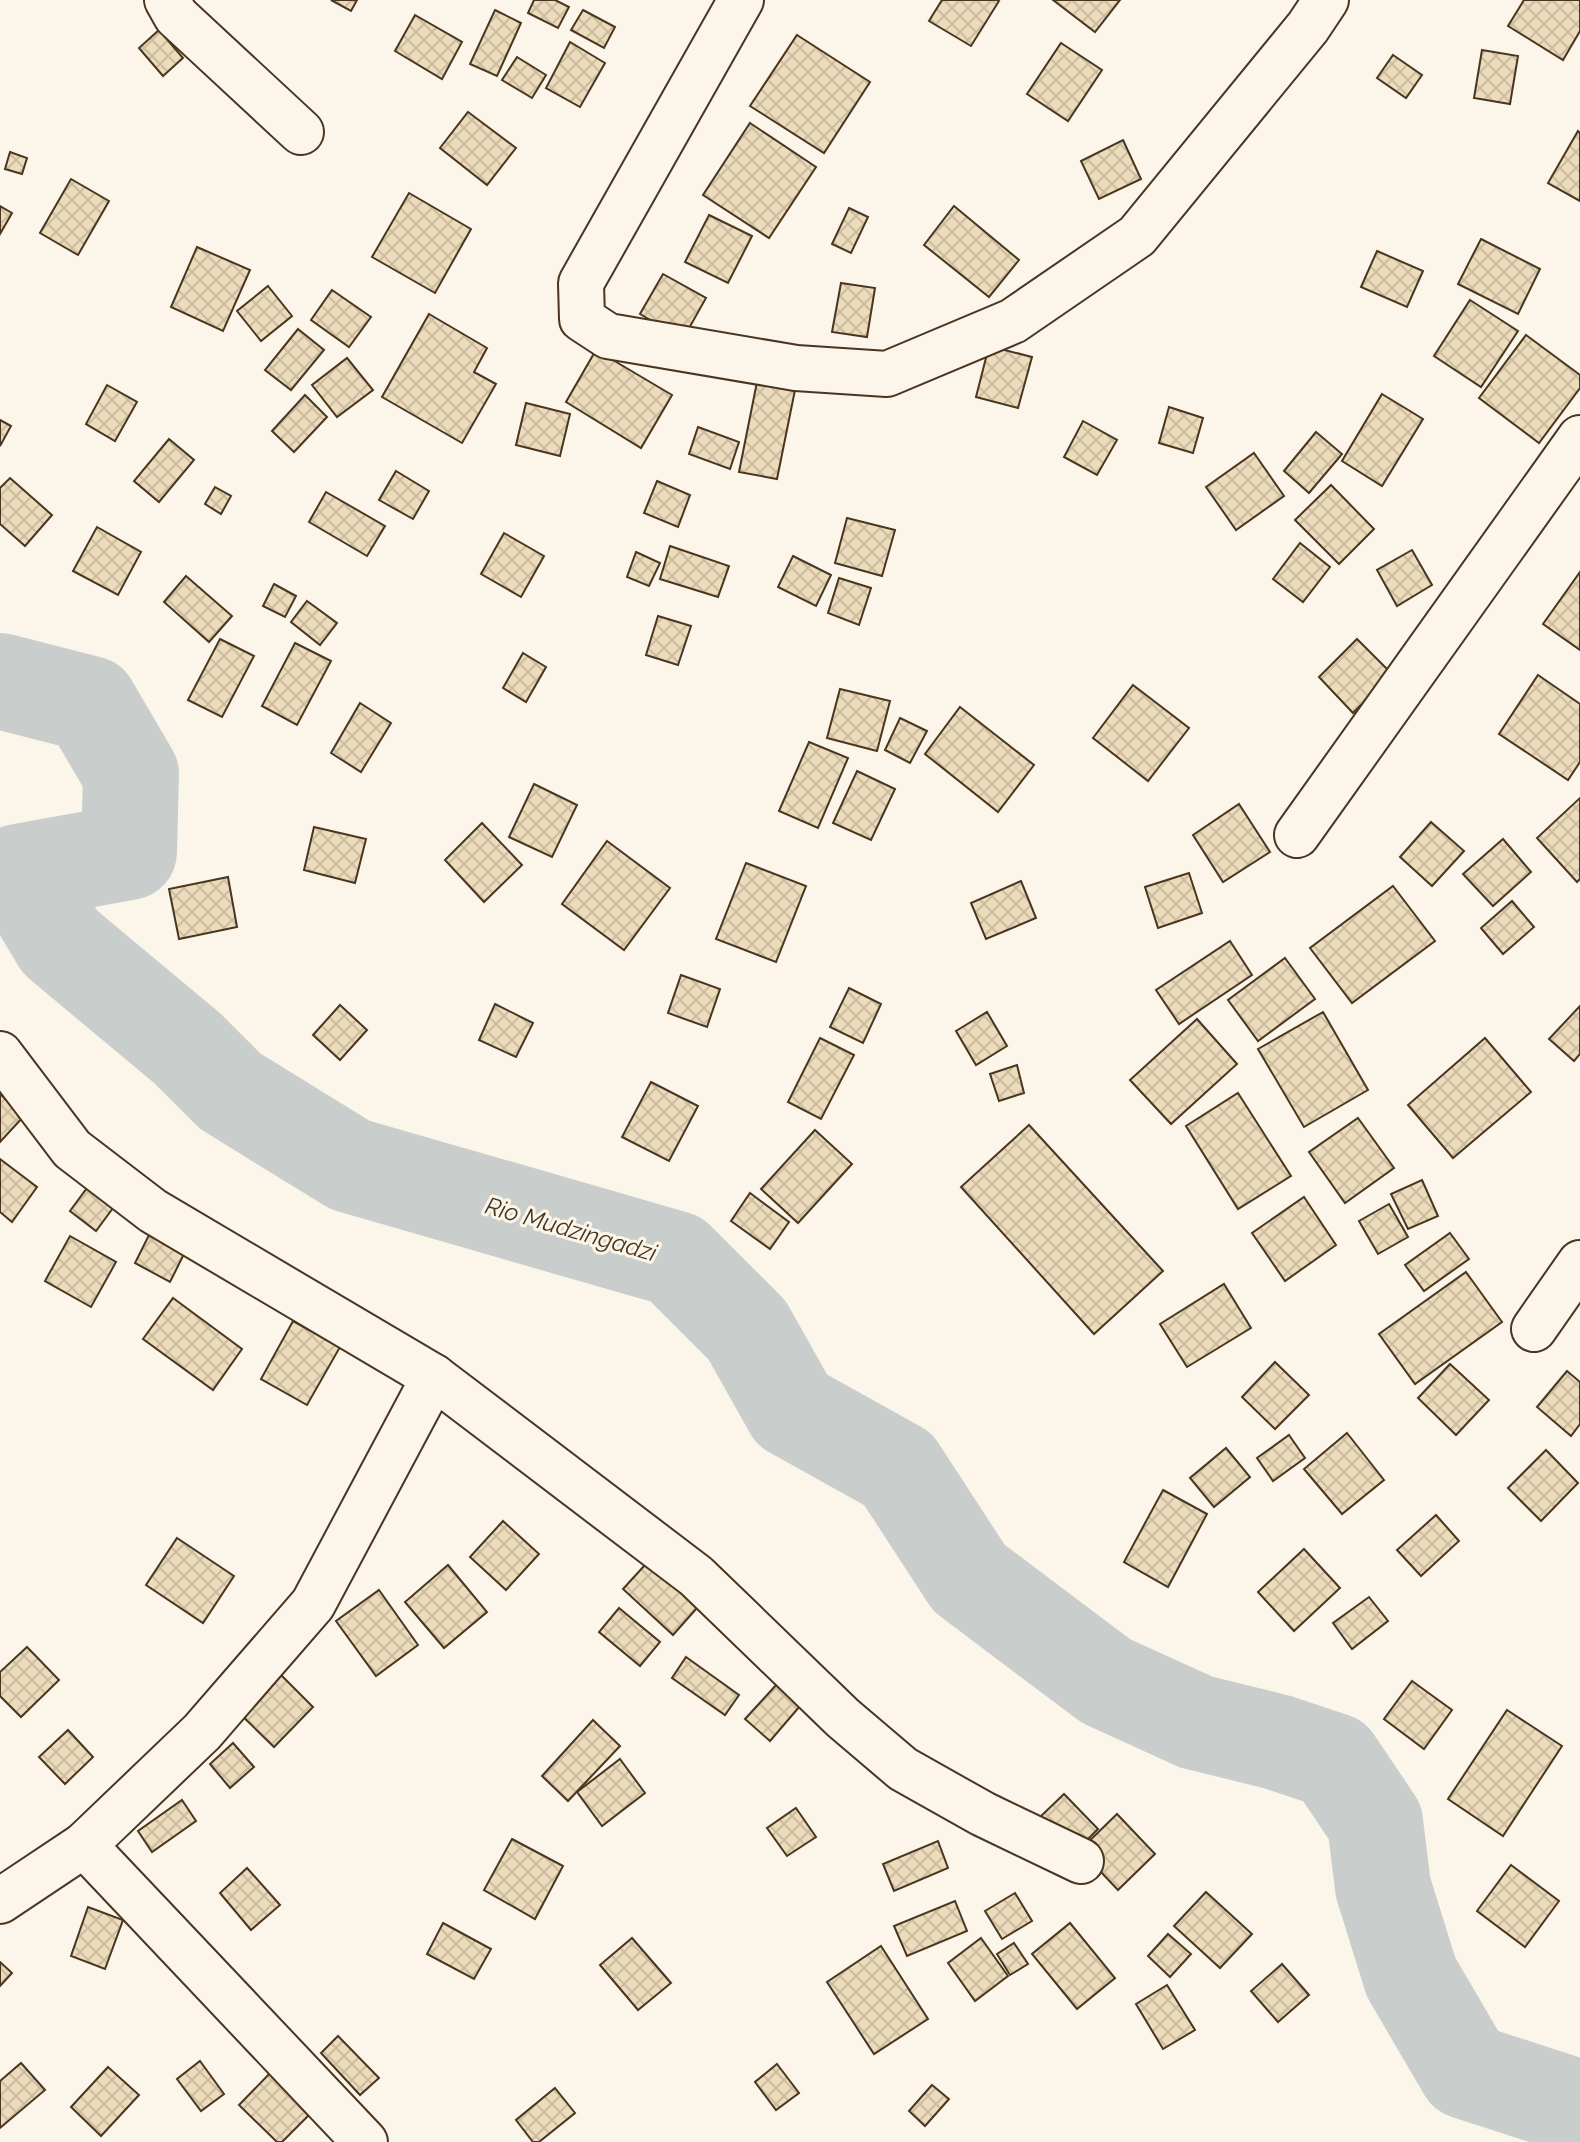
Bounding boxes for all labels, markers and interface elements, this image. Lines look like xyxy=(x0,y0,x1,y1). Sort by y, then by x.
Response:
water label: Rio Mudzingadzi xyxy=(482,1191,661,1268)

